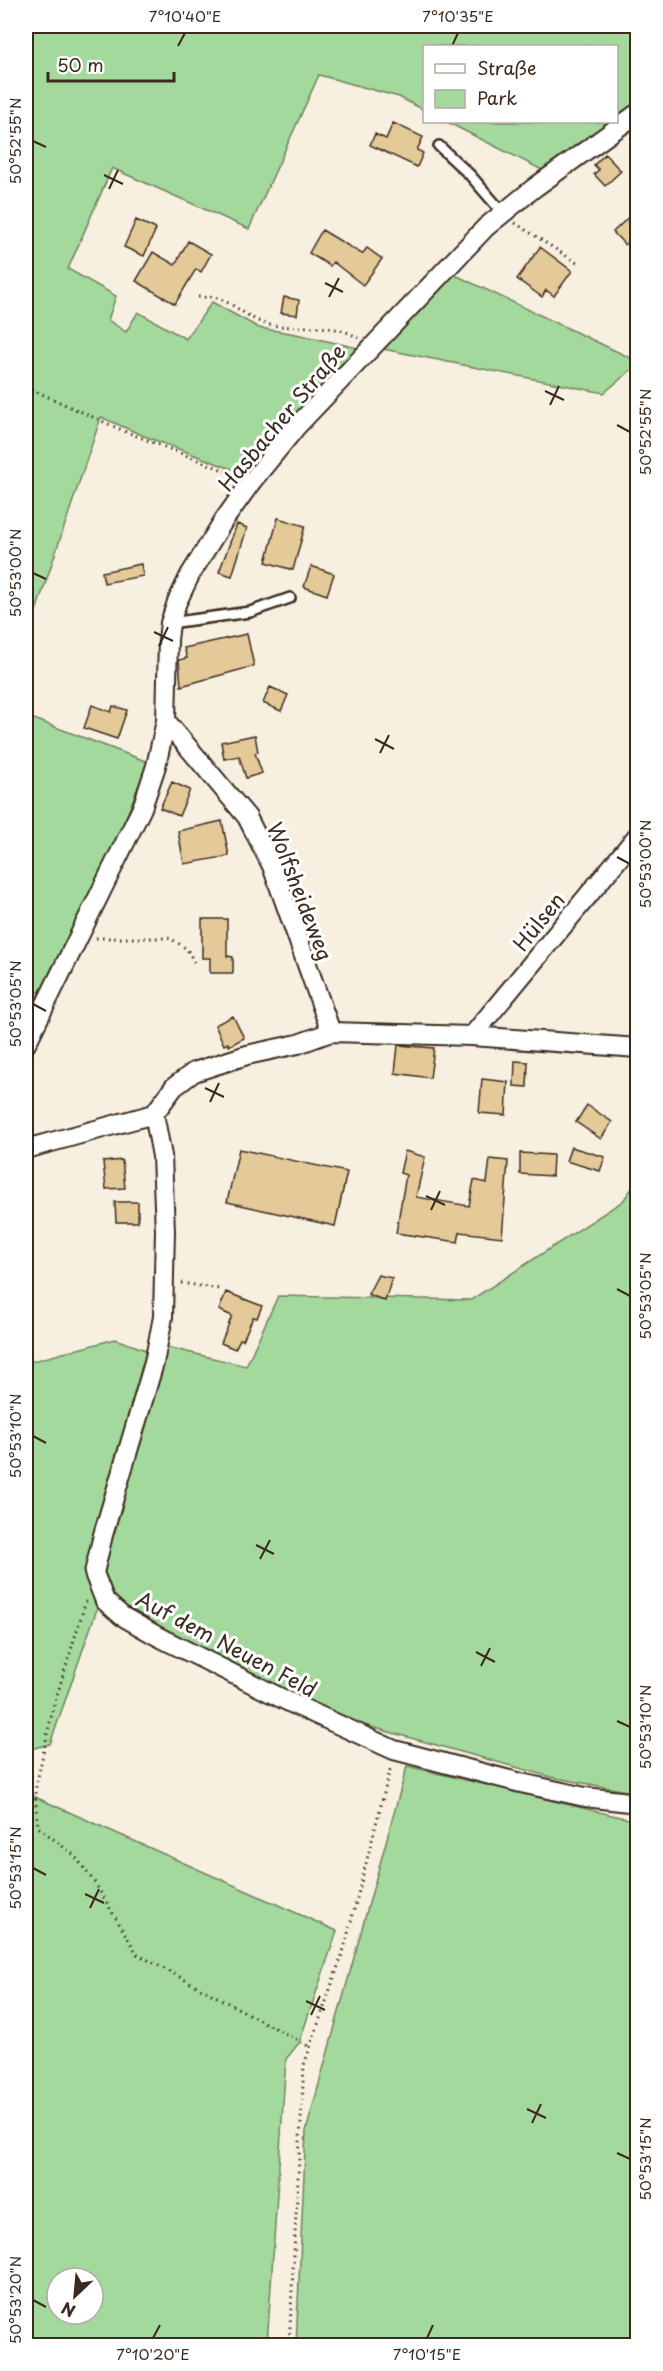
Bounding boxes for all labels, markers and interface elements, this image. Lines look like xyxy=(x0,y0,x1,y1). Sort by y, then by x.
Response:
text: 7°10'40"E xyxy=(149,4,221,27)
text: 7°10'35"E xyxy=(422,4,494,27)
scale bar xyxy=(48,45,174,83)
legend xyxy=(423,45,618,123)
text: 50 m xyxy=(57,51,104,78)
text: Straße xyxy=(477,54,537,81)
text: Park xyxy=(477,84,517,111)
text: 50°52'55"N xyxy=(3,98,26,184)
street label: Hasbacher Straße xyxy=(210,336,352,498)
text: 50°52'55"N xyxy=(633,389,656,475)
text: 50°53'00"N xyxy=(3,529,26,617)
street label: Wolfsheideweg xyxy=(260,817,342,965)
text: 50°53'00"N xyxy=(633,820,656,908)
street label: Hülsen xyxy=(504,885,572,957)
text: 50°53'05"N xyxy=(3,960,26,1048)
text: 50°53'05"N xyxy=(633,1252,656,1340)
text: 50°53'10"N xyxy=(3,1394,26,1478)
street label: Auf dem Neuen Feld xyxy=(131,1582,323,1704)
text: 50°53'10"N xyxy=(633,1685,656,1769)
text: 50°53'15"N xyxy=(3,1826,26,1910)
text: 50°53'15"N xyxy=(633,2117,656,2201)
text: 50°53'20"N xyxy=(3,2256,26,2344)
north arrow xyxy=(45,2266,105,2326)
text: N xyxy=(57,2297,79,2324)
text: 7°10'20"E xyxy=(116,2342,190,2365)
text: 7°10'15"E xyxy=(393,2342,461,2365)

